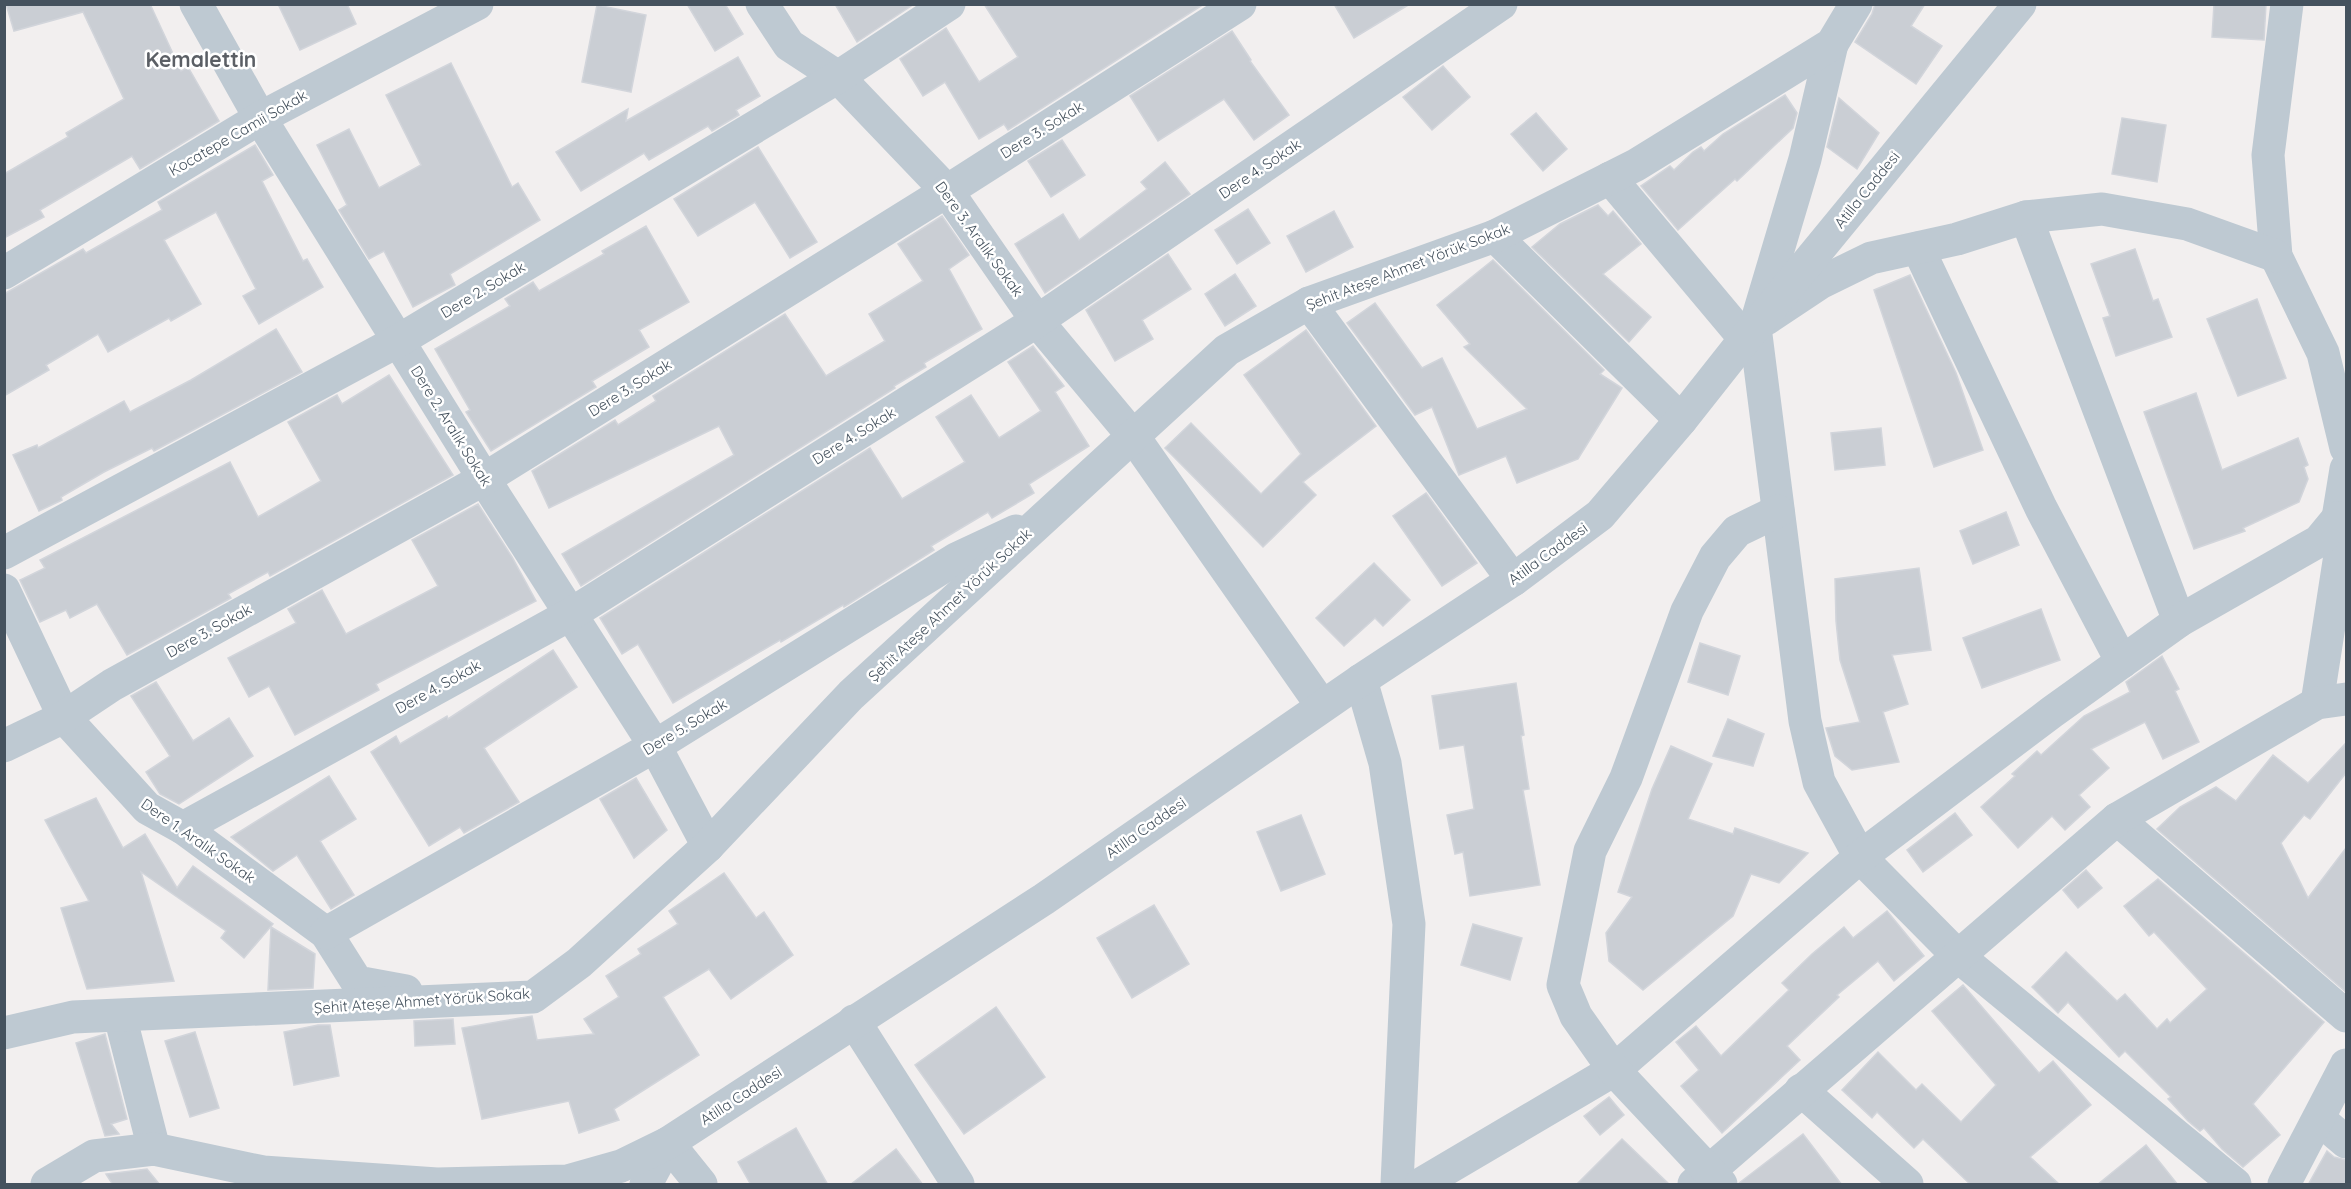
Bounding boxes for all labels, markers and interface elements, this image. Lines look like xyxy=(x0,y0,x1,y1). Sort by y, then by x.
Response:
district label: Kemalettin xyxy=(146,46,256,72)
street label: Kocatepe Camii Sokak xyxy=(165,85,310,180)
street label: Dere 3. Sokak xyxy=(997,96,1087,163)
street label: Dere 4. Sokak xyxy=(1215,134,1304,203)
street label: Atilla Caddesi xyxy=(1830,147,1904,232)
street label: Dere 3. Aralık Sokak xyxy=(931,177,1028,300)
street label: Şehit Ateşe Ahmet Yörük Sokak xyxy=(1303,219,1512,314)
street label: Dere 2. Sokak xyxy=(437,257,528,322)
street label: Dere 3. Sokak xyxy=(585,354,675,421)
street label: Dere 2. Aralık Sokak xyxy=(407,362,496,489)
street label: Dere 4. Sokak xyxy=(809,402,899,469)
street label: Atilla Caddesi xyxy=(1504,518,1591,589)
street label: Şehit Ateşe Ahmet Yörük Sokak xyxy=(864,524,1035,685)
street label: Dere 3. Sokak xyxy=(163,599,255,662)
street label: Dere 4. Sokak xyxy=(392,655,484,718)
street label: Dere 5. Sokak xyxy=(639,694,730,759)
street label: Atilla Caddesi xyxy=(1102,793,1190,862)
street label: Dere 1. Aralık Sokak xyxy=(137,794,259,887)
street label: Şehit Ateşe Ahmet Yörük Sokak xyxy=(313,983,531,1018)
street label: Atilla Caddesi xyxy=(696,1062,785,1129)

